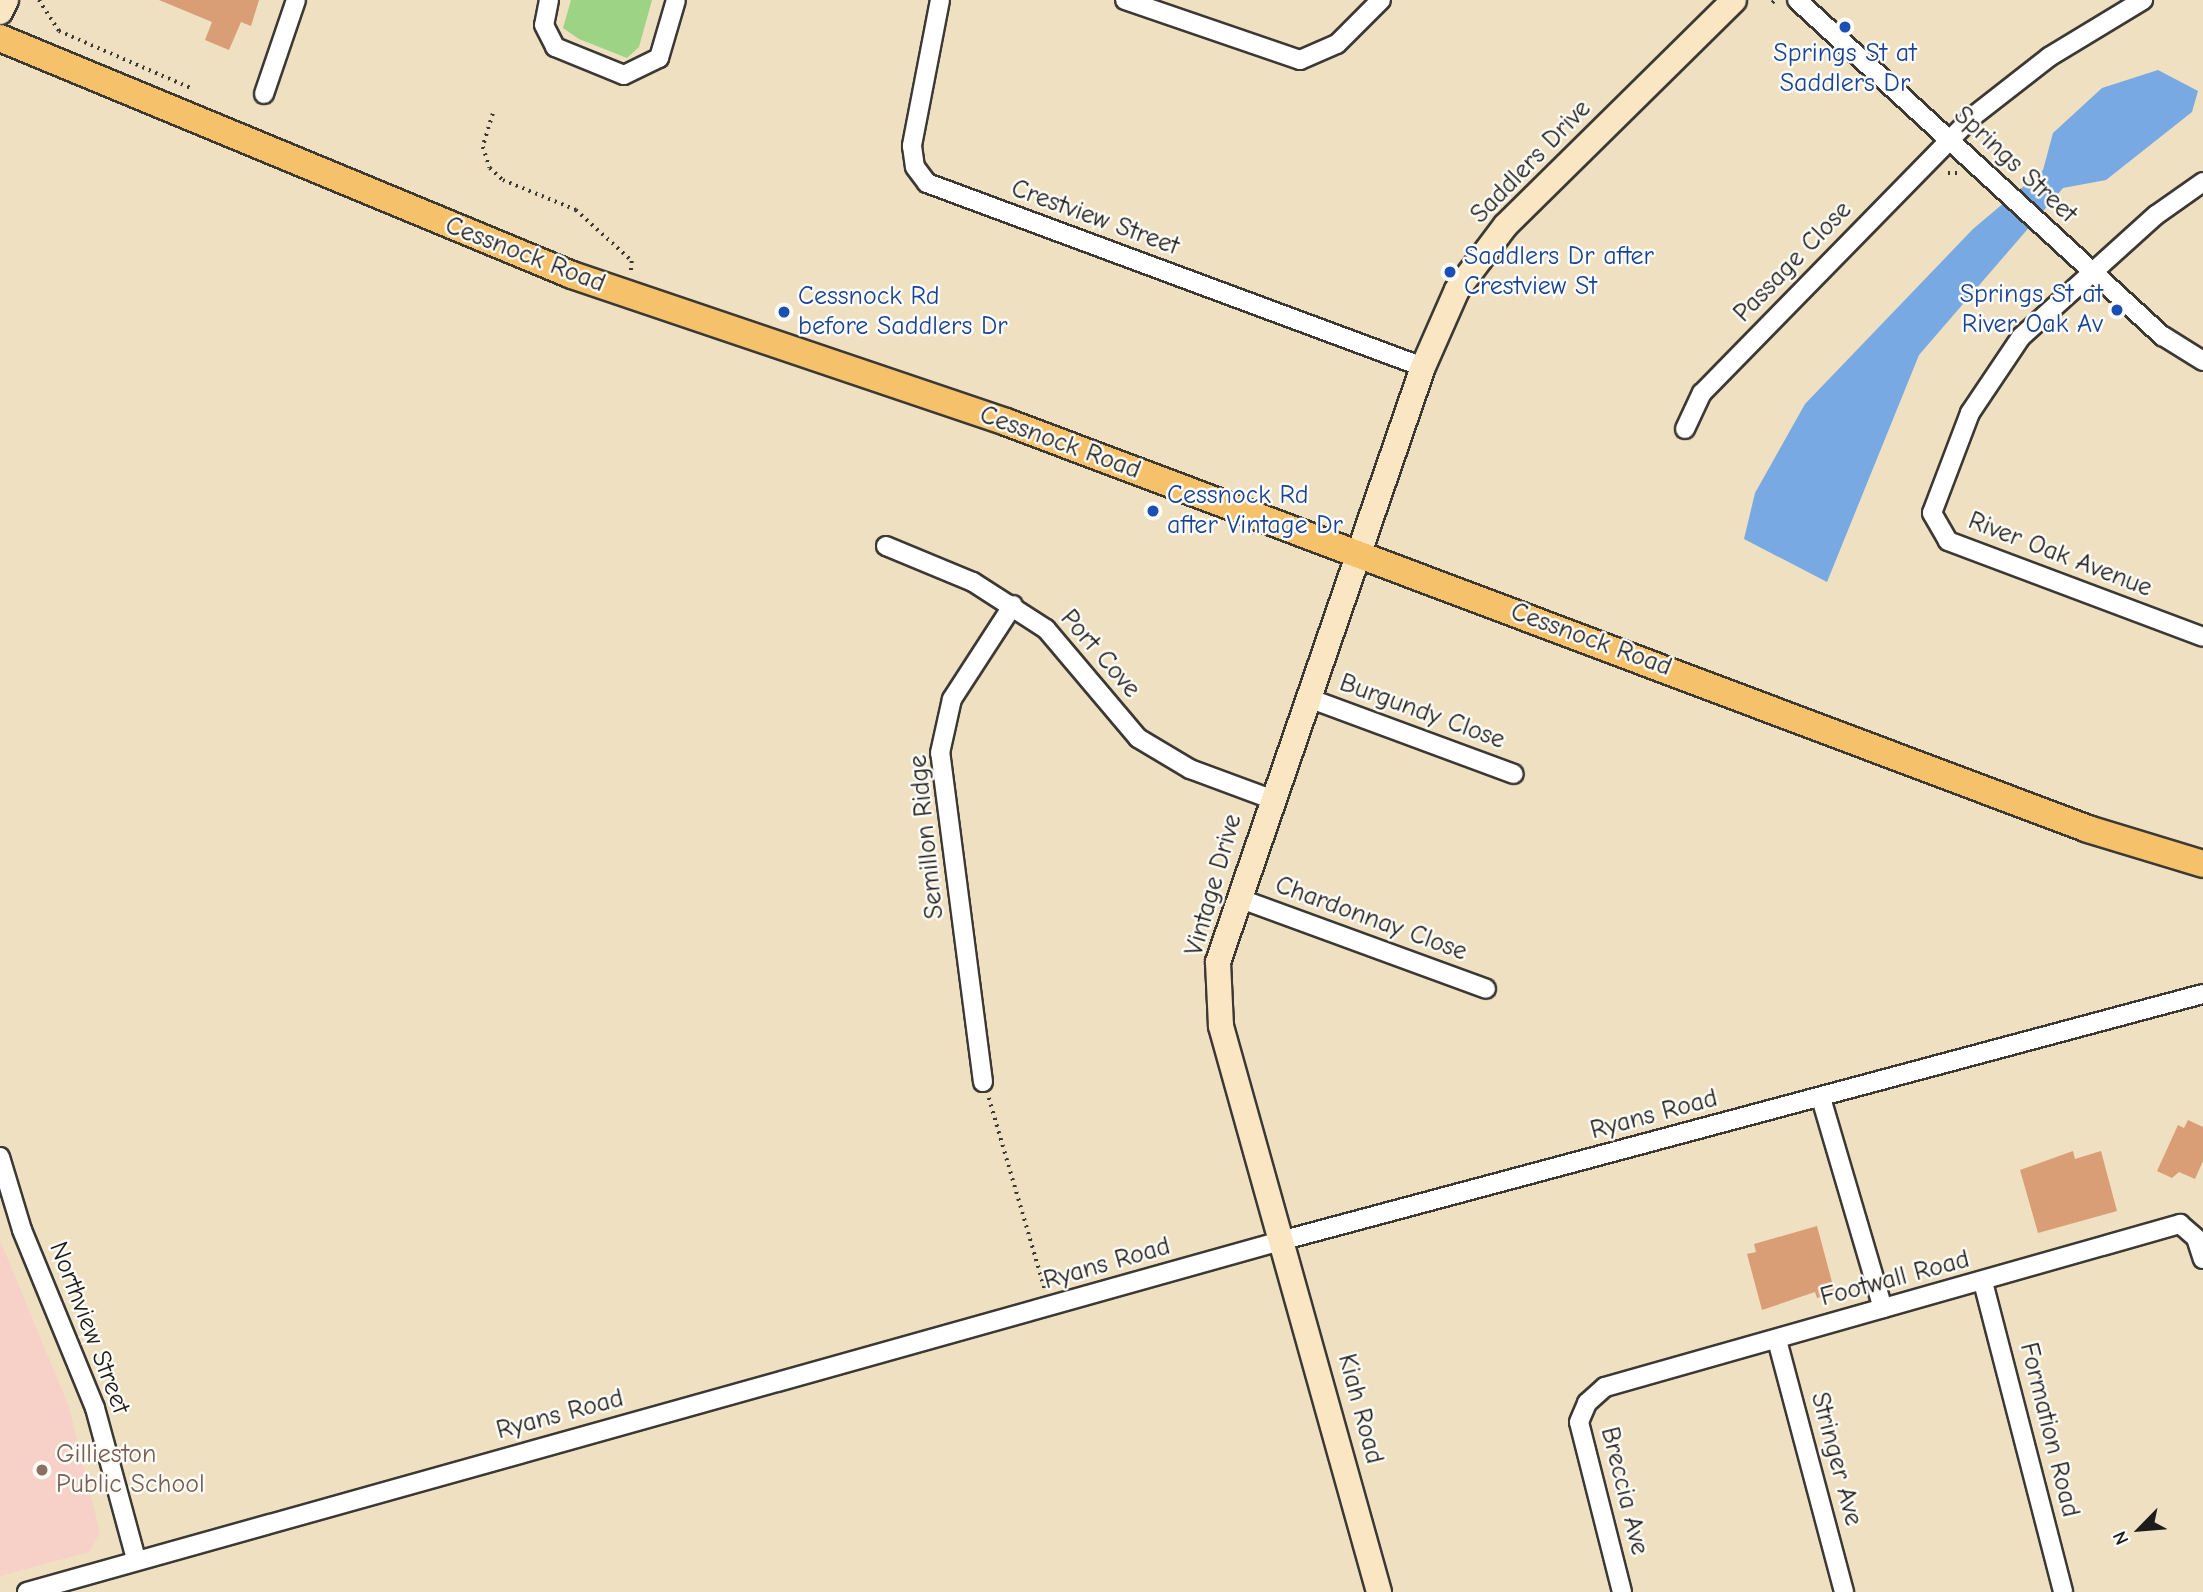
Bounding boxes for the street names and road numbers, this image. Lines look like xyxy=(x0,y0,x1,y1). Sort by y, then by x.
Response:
street label: Saddlers Drive xyxy=(1464,94,1598,230)
street label: Springs Street xyxy=(1947,100,2083,230)
street label: Crestview Street xyxy=(1007,173,1183,263)
street label: Passage Close xyxy=(1727,195,1859,329)
street label: Cessnock Road xyxy=(441,210,609,300)
street label: Cessnock Road xyxy=(975,399,1145,487)
street label: River Oak Avenue xyxy=(1964,506,2156,604)
street label: Cessnock Road xyxy=(1506,596,1676,684)
street label: Port Cove xyxy=(1053,604,1147,704)
street label: Burgundy Close xyxy=(1335,668,1509,756)
street label: Semillon Ridge xyxy=(903,753,951,921)
street label: Vintage Drive xyxy=(1179,811,1249,959)
street label: Chardonnay Close xyxy=(1271,870,1471,968)
street label: Ryans Road xyxy=(1587,1083,1721,1147)
street label: Ryans Road xyxy=(1040,1231,1174,1297)
street label: Northview Street xyxy=(42,1238,136,1418)
street label: Footwall Road xyxy=(1817,1244,1973,1314)
street label: Formation Road xyxy=(2012,1339,2086,1521)
street label: Kiah Road xyxy=(1330,1351,1390,1467)
street label: Ryans Road xyxy=(493,1383,627,1447)
street label: Stringer Ave xyxy=(1803,1389,1869,1529)
street label: Breccia Ave xyxy=(1593,1424,1655,1558)

